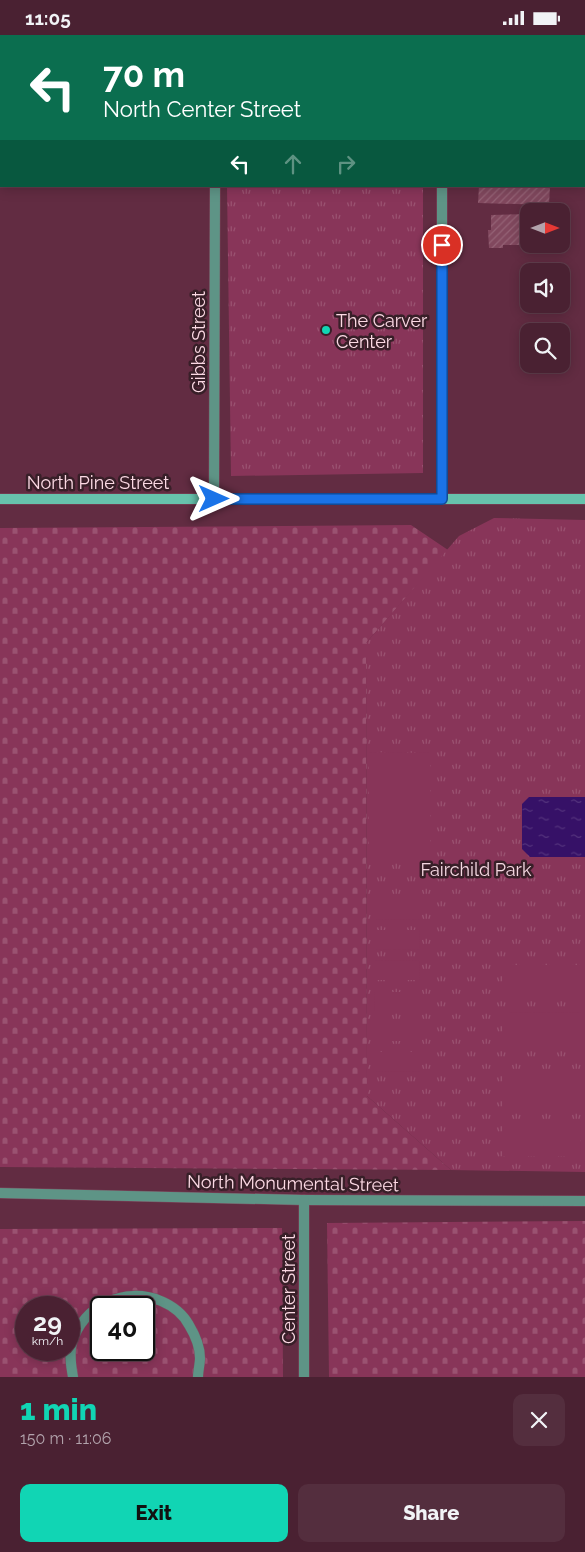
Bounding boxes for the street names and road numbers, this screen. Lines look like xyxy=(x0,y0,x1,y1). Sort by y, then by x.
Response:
street label: Gibbs Street xyxy=(188,291,209,393)
street label: North Pine Street xyxy=(27,472,169,493)
street label: North Monumental Street xyxy=(187,1171,399,1195)
street label: Center Street xyxy=(278,1234,299,1344)

